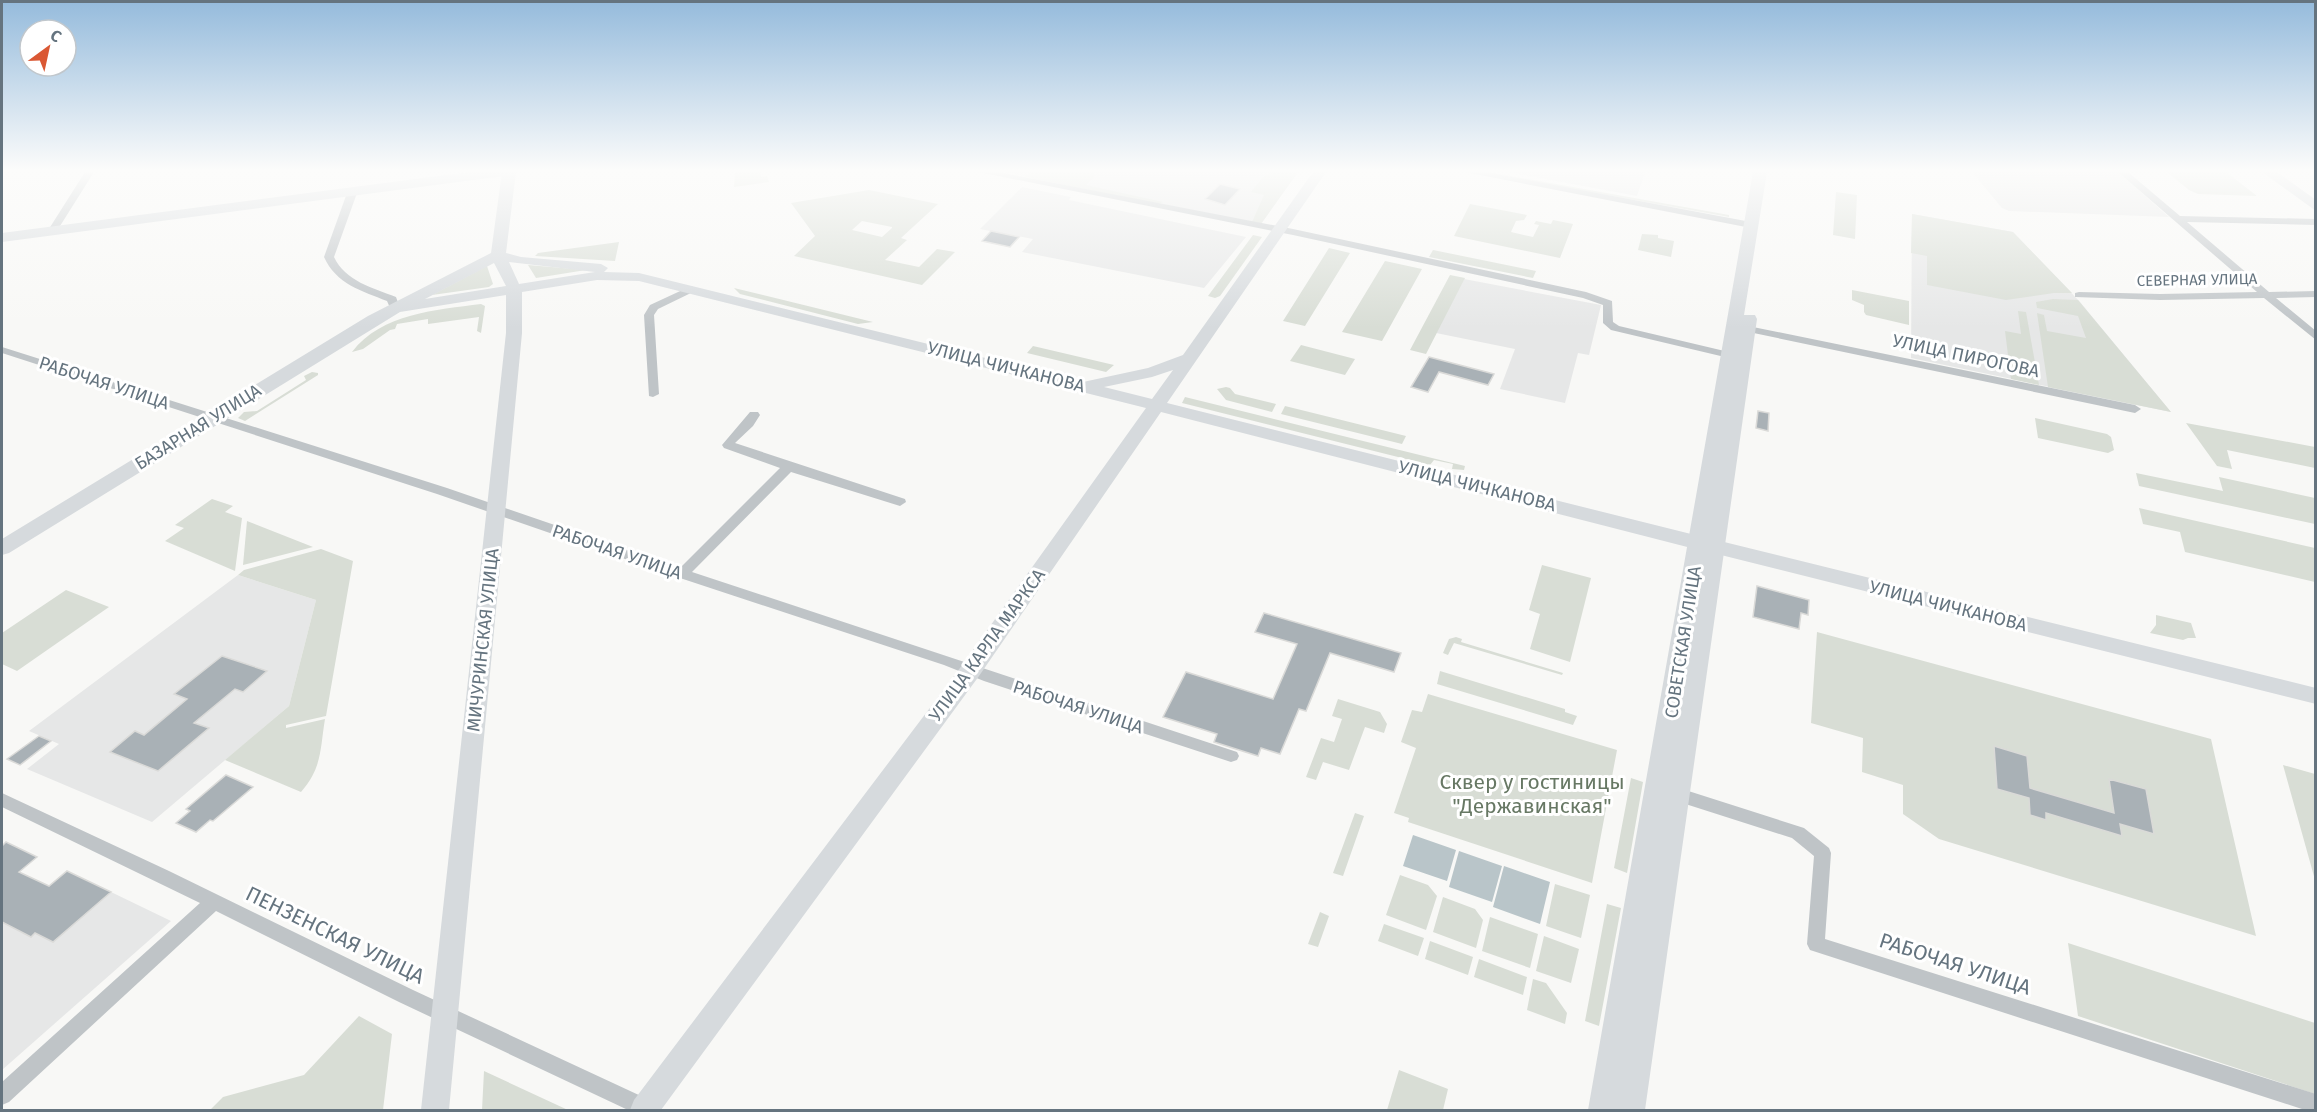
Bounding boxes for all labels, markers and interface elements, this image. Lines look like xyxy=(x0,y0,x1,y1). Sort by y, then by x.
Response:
north arrow xyxy=(18,18,78,78)
text: С xyxy=(47,25,66,47)
street label: СЕВЕРНАЯ УЛИЦА xyxy=(2137,270,2258,290)
street label: УЛИЦА ПИРОГОВА xyxy=(1891,330,2042,382)
street label: УЛИЦА ЧИЧКАНОВА xyxy=(925,337,1088,397)
street label: РАБОЧАЯ УЛИЦА xyxy=(36,352,172,415)
street label: БАЗАРНАЯ УЛИЦА xyxy=(131,379,266,475)
street label: УЛИЦА ЧИЧКАНОВА xyxy=(1396,456,1559,516)
street label: РАБОЧАЯ УЛИЦА xyxy=(549,520,685,585)
street label: МИЧУРИНСКАЯ УЛИЦА xyxy=(462,546,504,733)
street label: УЛИЦА КАРЛА МАРКСА xyxy=(924,564,1050,726)
street label: СОВЕТСКАЯ УЛИЦА xyxy=(1660,564,1706,720)
street label: УЛИЦА ЧИЧКАНОВА xyxy=(1867,576,2030,636)
street label: РАБОЧАЯ УЛИЦА xyxy=(1010,676,1146,739)
park label: Сквер у гостиницы "Державинская" xyxy=(1439,769,1625,819)
street label: ПЕНЗЕНСКАЯ УЛИЦА xyxy=(241,880,429,990)
street label: РАБОЧАЯ УЛИЦА xyxy=(1876,927,2034,1001)

